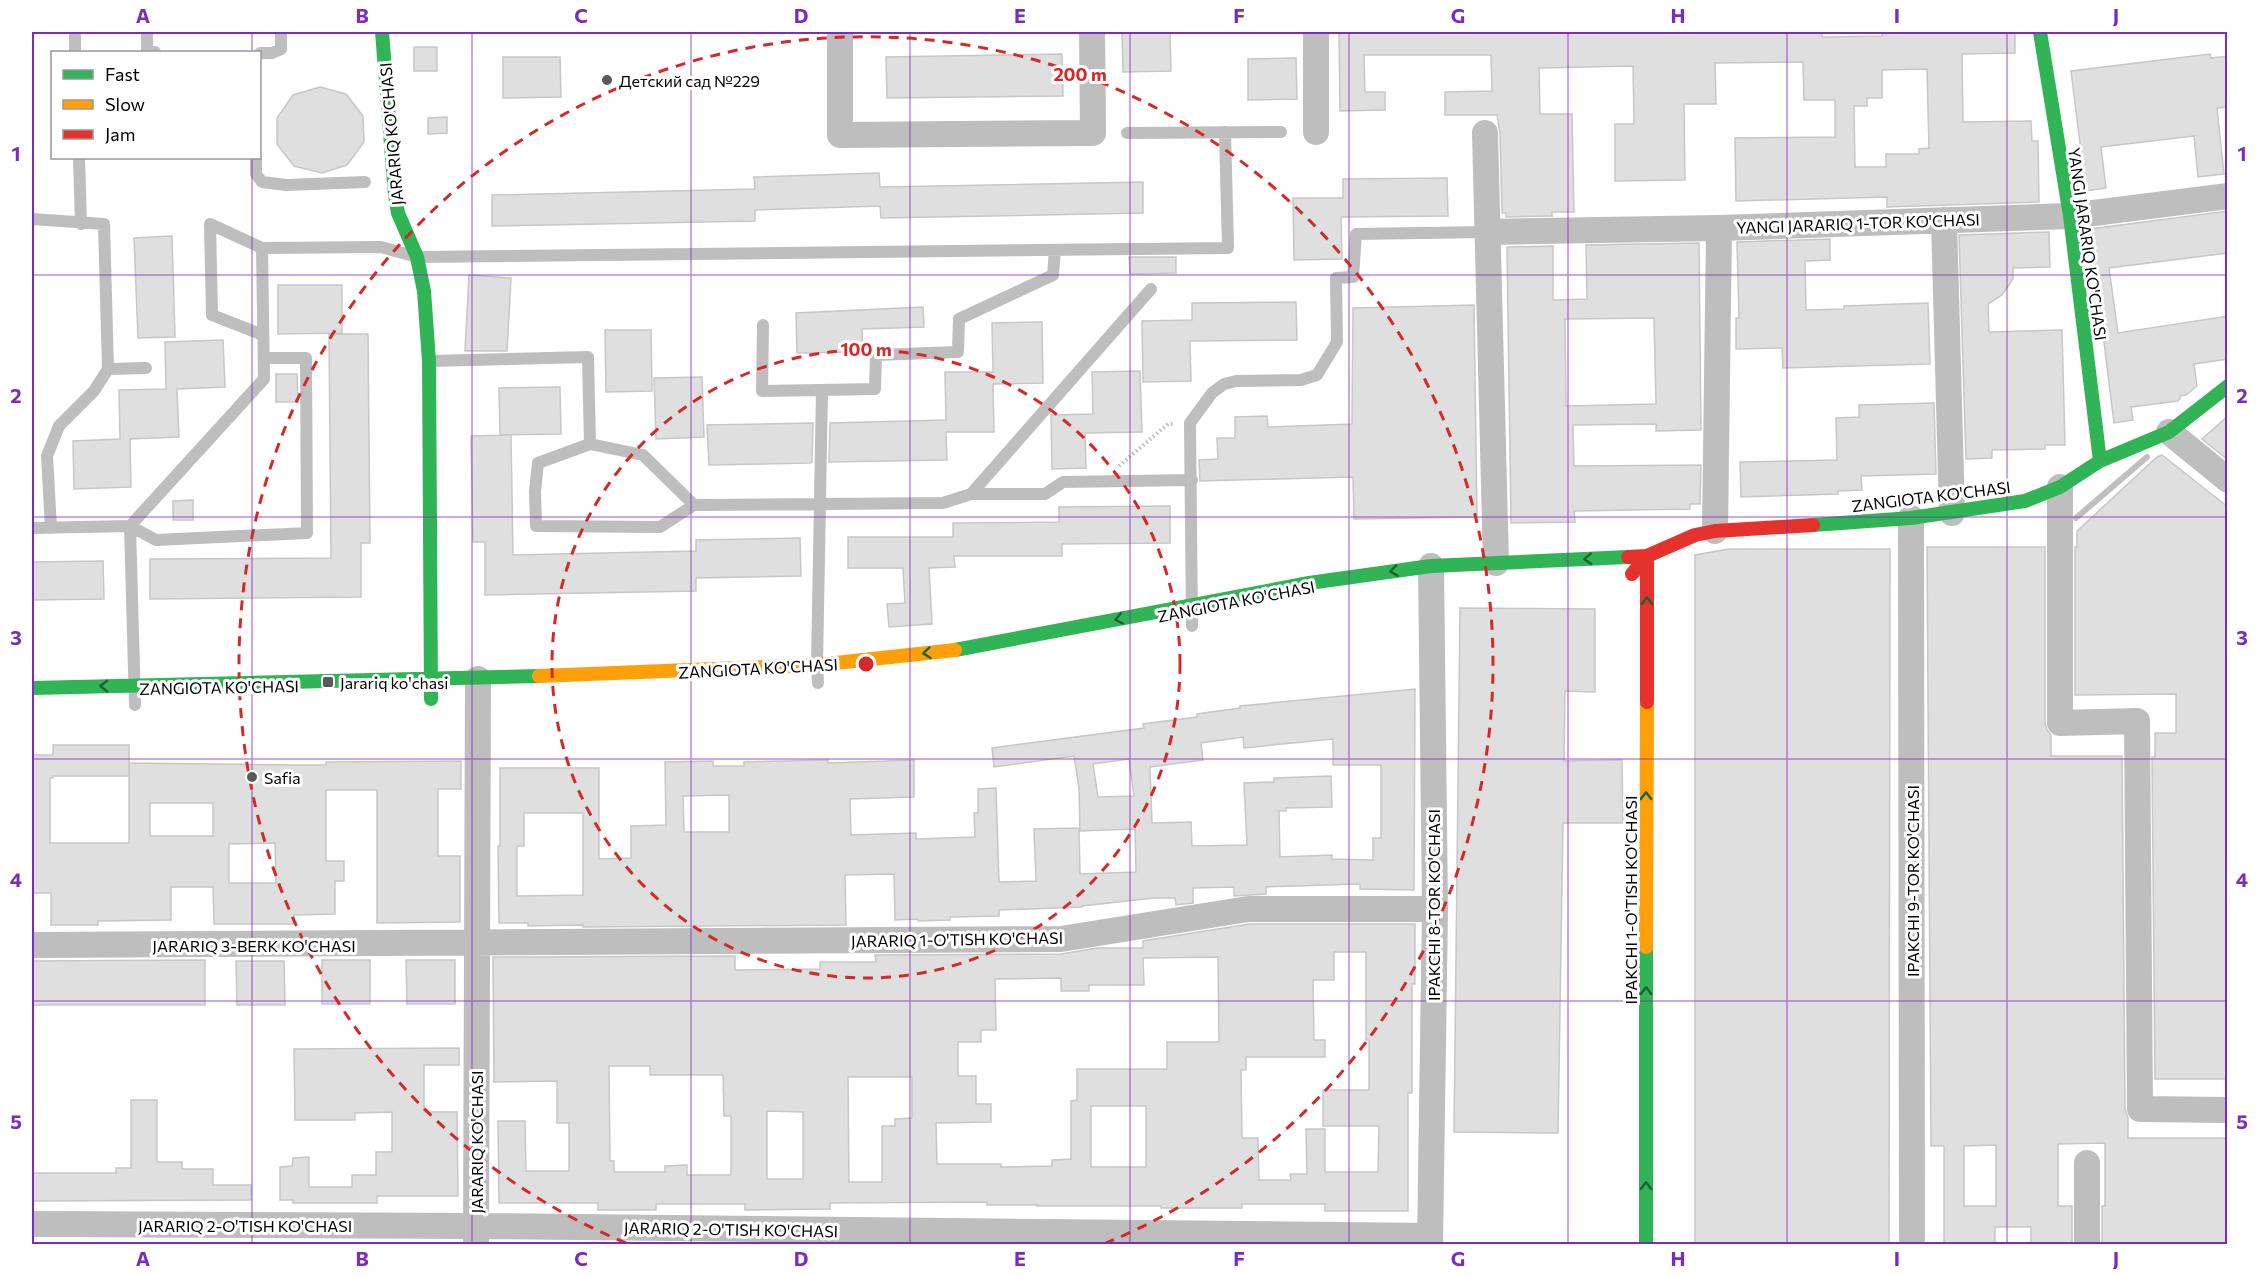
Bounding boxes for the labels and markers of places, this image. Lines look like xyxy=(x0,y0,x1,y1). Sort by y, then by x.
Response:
place label: Детский сад №229 xyxy=(619,71,760,90)
marker: Детский сад №229 xyxy=(600,73,614,87)
centre of rings xyxy=(856,654,876,674)
place label: Jarariq ko'chasi xyxy=(340,673,448,692)
marker: Jarariq ko'chasi xyxy=(321,675,335,689)
place label: Safia xyxy=(264,768,301,787)
marker: Safia xyxy=(245,770,259,784)

